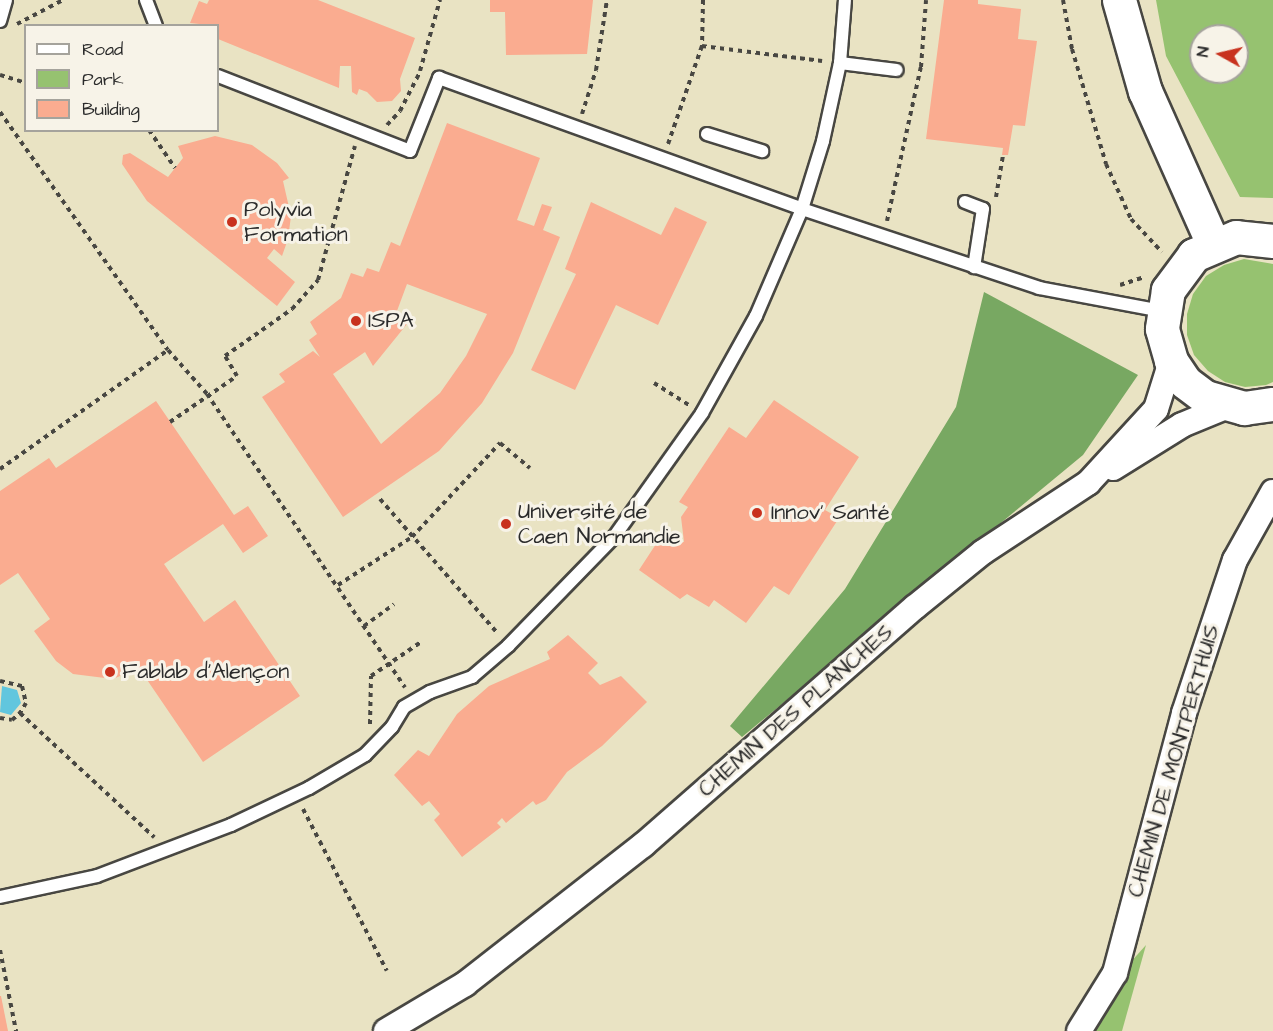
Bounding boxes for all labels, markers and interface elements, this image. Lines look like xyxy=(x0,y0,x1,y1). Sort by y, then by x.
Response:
legend xyxy=(24,24,219,132)
north arrow xyxy=(1189,24,1249,84)
text: Road xyxy=(82,37,123,62)
text: N xyxy=(1192,45,1215,58)
text: Park xyxy=(82,67,124,92)
text: Building xyxy=(82,97,140,122)
place label: Polyvia Formation xyxy=(244,196,348,248)
marker: Polyvia Formation xyxy=(225,215,239,229)
place label: ISPA xyxy=(368,308,414,334)
marker: ISPA xyxy=(349,314,363,328)
place label: Université de Caen Normandie xyxy=(518,498,681,550)
place label: Innov' Santé xyxy=(771,500,890,526)
marker: Innov' Santé xyxy=(748,504,766,522)
marker: Université de Caen Normandie xyxy=(499,517,513,531)
street label: CHEMIN DES PLANCHES xyxy=(693,619,899,803)
street label: CHEMIN DE MONTPERTHUIS xyxy=(1122,622,1226,900)
place label: Fablab d'Alençon xyxy=(122,659,289,685)
marker: Fablab d'Alençon xyxy=(103,665,117,679)

